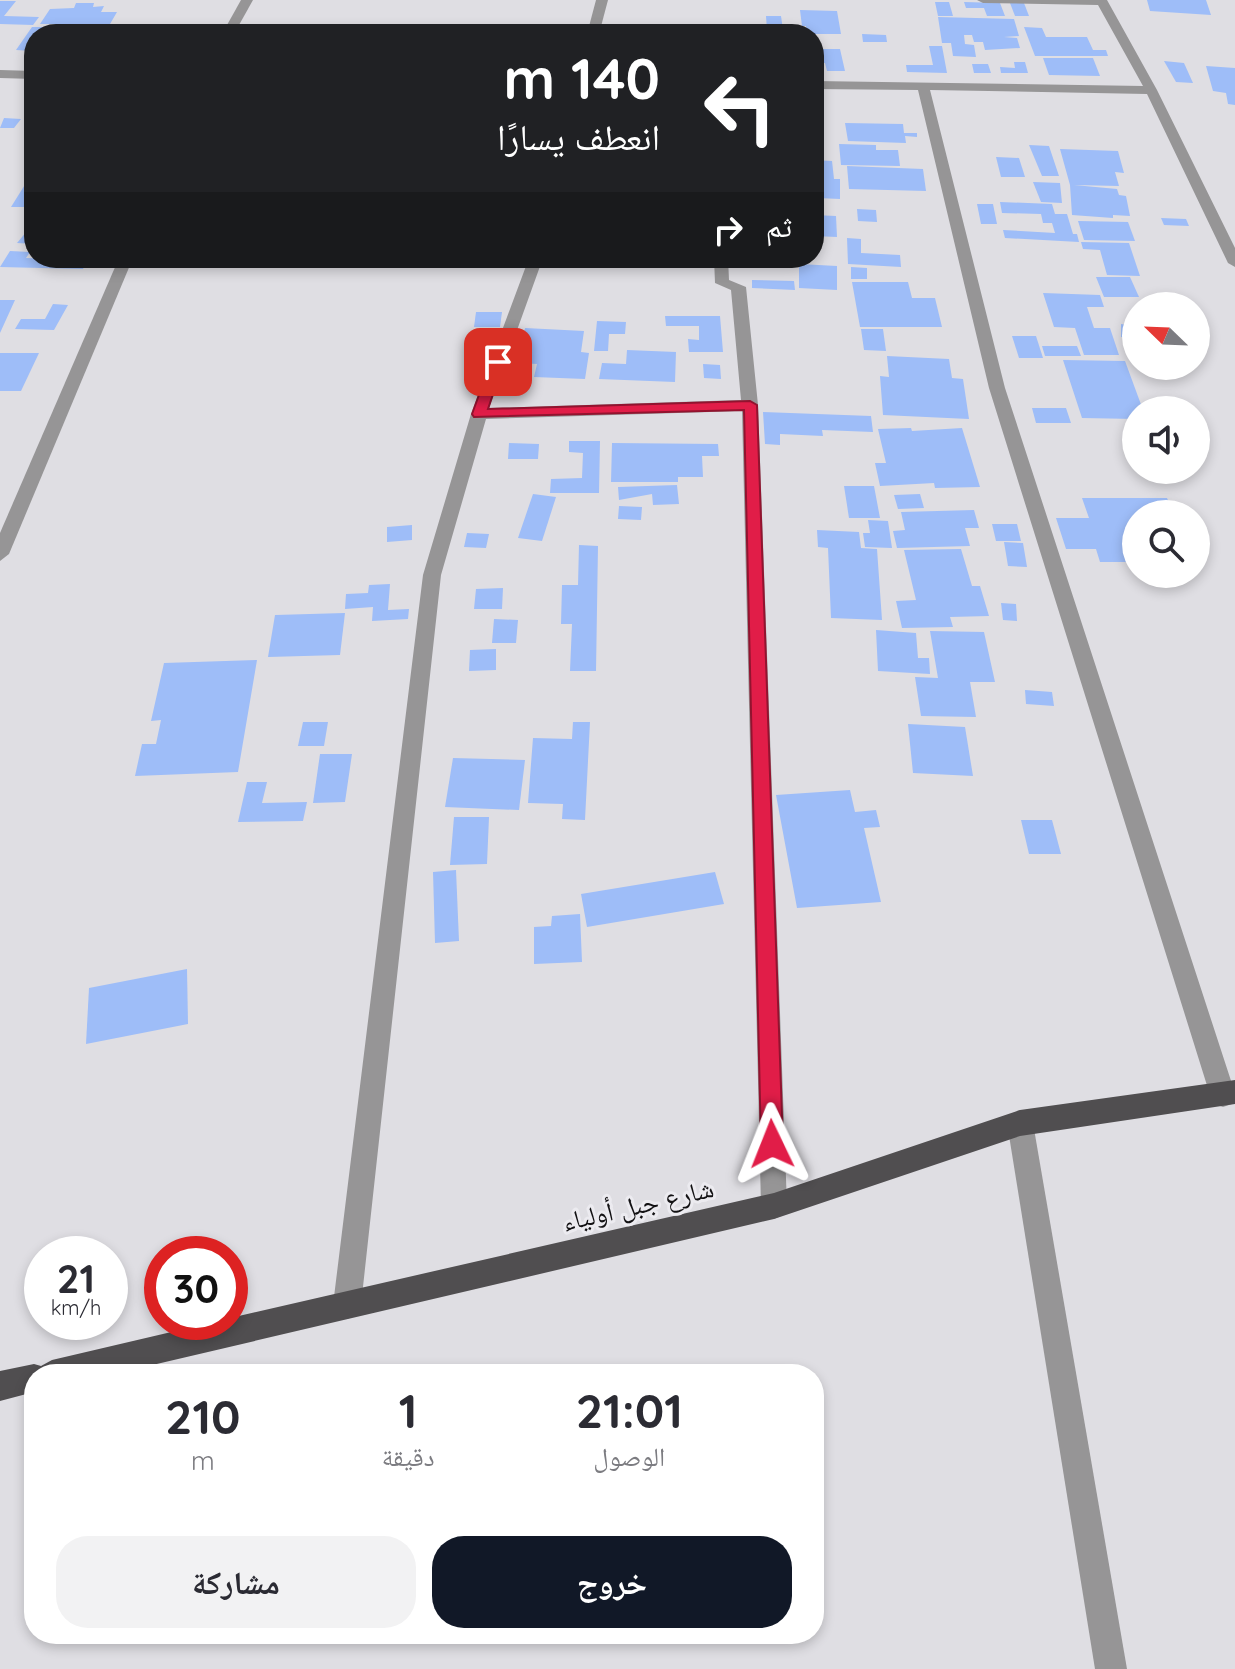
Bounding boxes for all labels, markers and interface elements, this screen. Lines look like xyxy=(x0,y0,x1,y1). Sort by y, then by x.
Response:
text: 140 m xyxy=(504,43,660,113)
icon: left xyxy=(688,56,792,160)
text: انعطف يسارًا xyxy=(497,114,660,159)
text: ثم xyxy=(766,207,792,245)
icon: right xyxy=(706,208,750,252)
north arrow xyxy=(1122,292,1210,380)
map controls xyxy=(1122,292,1210,588)
pin xyxy=(464,328,532,396)
icon: arrive xyxy=(476,340,520,384)
button: sound xyxy=(1122,396,1210,484)
button: search xyxy=(1122,500,1210,588)
position arrow xyxy=(730,1102,814,1186)
street label: شارع جبل أولياء xyxy=(559,1171,717,1238)
speed limit sign: 30 xyxy=(144,1236,248,1340)
text: 21 xyxy=(57,1253,95,1303)
text: km/h xyxy=(51,1295,101,1320)
text: 1 xyxy=(399,1380,417,1440)
text: 21:01 xyxy=(576,1380,683,1440)
text: 210 xyxy=(165,1386,241,1446)
text: دقيقة xyxy=(382,1440,435,1473)
text: الوصول xyxy=(593,1440,665,1473)
text: m xyxy=(191,1444,215,1477)
button: مشاركة xyxy=(56,1536,416,1628)
button: خروج xyxy=(432,1536,792,1628)

